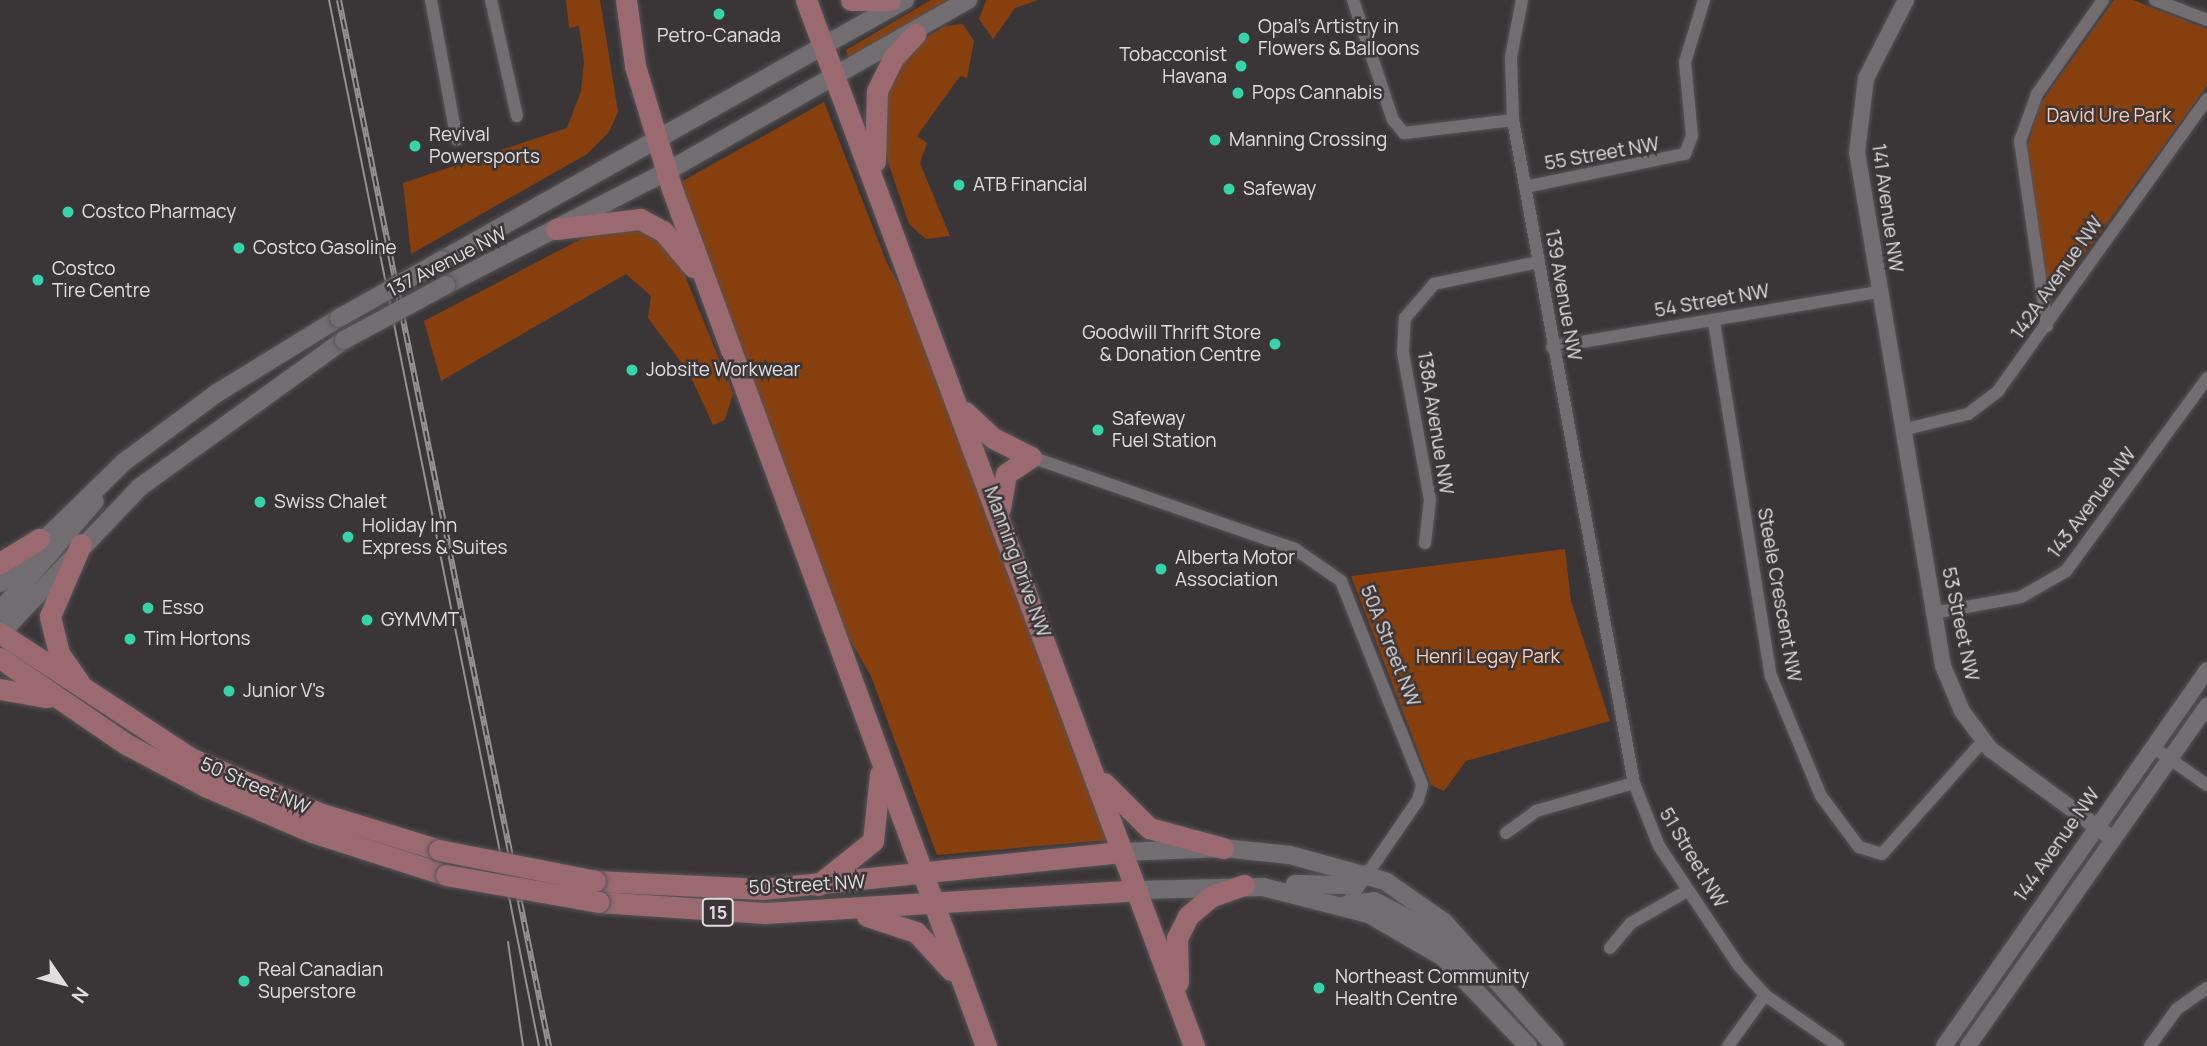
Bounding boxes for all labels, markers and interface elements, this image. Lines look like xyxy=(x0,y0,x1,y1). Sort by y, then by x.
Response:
marker: Petro-Canada xyxy=(711,6,727,22)
place label: Opal's Artistry in Flowers & Balloons xyxy=(1258,16,1419,60)
place label: Petro-Canada xyxy=(657,25,781,47)
marker: Opal's Artistry in Flowers & Balloons xyxy=(1236,30,1252,46)
place label: Tobacconist Havana xyxy=(1119,44,1227,88)
marker: Tobacconist Havana xyxy=(1233,58,1249,74)
place label: Pops Cannabis xyxy=(1252,82,1383,104)
marker: Pops Cannabis xyxy=(1230,85,1246,101)
park label: David Ure Park xyxy=(2047,105,2171,127)
place label: Revival Powersports xyxy=(429,124,540,168)
place label: Manning Crossing xyxy=(1229,129,1387,151)
marker: Manning Crossing xyxy=(1207,132,1223,148)
street label: 55 Street NW xyxy=(1543,133,1661,175)
marker: Revival Powersports xyxy=(407,138,423,154)
street label: 141 Avenue NW xyxy=(1867,142,1907,274)
place label: ATB Financial xyxy=(973,174,1087,196)
marker: ATB Financial xyxy=(951,177,967,193)
place label: Safeway xyxy=(1243,178,1316,200)
marker: Safeway xyxy=(1221,181,1237,197)
place label: Costco Pharmacy xyxy=(82,201,236,223)
marker: Costco Pharmacy xyxy=(60,204,76,220)
street label: 142A Avenue NW xyxy=(2006,212,2108,344)
street label: 137 Avenue NW xyxy=(384,222,510,302)
street label: 139 Avenue NW xyxy=(1540,227,1586,363)
place label: Costco Gasoline xyxy=(253,237,397,259)
marker: Costco Gasoline xyxy=(231,240,247,256)
place label: Costco Tire Centre xyxy=(52,258,150,302)
marker: Costco Tire Centre xyxy=(30,272,46,288)
street label: 54 Street NW xyxy=(1653,280,1771,322)
place label: Goodwill Thrift Store & Donation Centre xyxy=(1082,322,1261,366)
marker: Goodwill Thrift Store & Donation Centre xyxy=(1267,336,1283,352)
street label: 138A Avenue NW xyxy=(1412,350,1458,496)
place label: Jobsite Workwear xyxy=(646,359,800,381)
marker: Jobsite Workwear xyxy=(624,362,640,378)
place label: Safeway Fuel Station xyxy=(1112,408,1217,452)
marker: Safeway Fuel Station xyxy=(1090,422,1106,438)
street label: 143 Avenue NW xyxy=(2043,443,2141,563)
street label: Manning Drive NW xyxy=(979,483,1055,641)
place label: Swiss Chalet xyxy=(274,491,387,513)
marker: Swiss Chalet xyxy=(252,494,268,510)
street label: Steele Crescent NW xyxy=(1752,506,1806,684)
place label: Holiday Inn Express & Suites xyxy=(362,515,508,559)
marker: Holiday Inn Express & Suites xyxy=(340,529,356,545)
place label: Alberta Motor Association xyxy=(1175,547,1295,591)
marker: Alberta Motor Association xyxy=(1153,561,1169,577)
street label: 53 Street NW xyxy=(1937,565,1983,683)
street label: 50A Street NW xyxy=(1355,582,1425,710)
place label: Esso xyxy=(162,597,204,619)
marker: Esso xyxy=(140,600,156,616)
place label: GYMVMT xyxy=(381,609,459,631)
marker: GYMVMT xyxy=(359,612,375,628)
place label: Tim Hortons xyxy=(144,628,251,650)
marker: Tim Hortons xyxy=(122,631,138,647)
park label: Henri Legay Park xyxy=(1416,646,1560,668)
place label: Junior V's xyxy=(243,680,325,702)
marker: Junior V's xyxy=(221,683,237,699)
street label: 50 Street NW xyxy=(197,753,313,819)
street label: 144 Avenue NW xyxy=(2009,784,2105,906)
street label: 51 Street NW xyxy=(1654,804,1732,912)
street label: 50 Street NW xyxy=(748,871,866,899)
road number: 15 xyxy=(700,897,736,926)
north arrow xyxy=(28,948,98,1018)
place label: Real Canadian Superstore xyxy=(258,959,383,1003)
place label: Northeast Community Health Centre xyxy=(1335,966,1529,1010)
marker: Real Canadian Superstore xyxy=(236,973,252,989)
marker: Northeast Community Health Centre xyxy=(1309,978,1329,998)
text: N xyxy=(66,982,95,1008)

